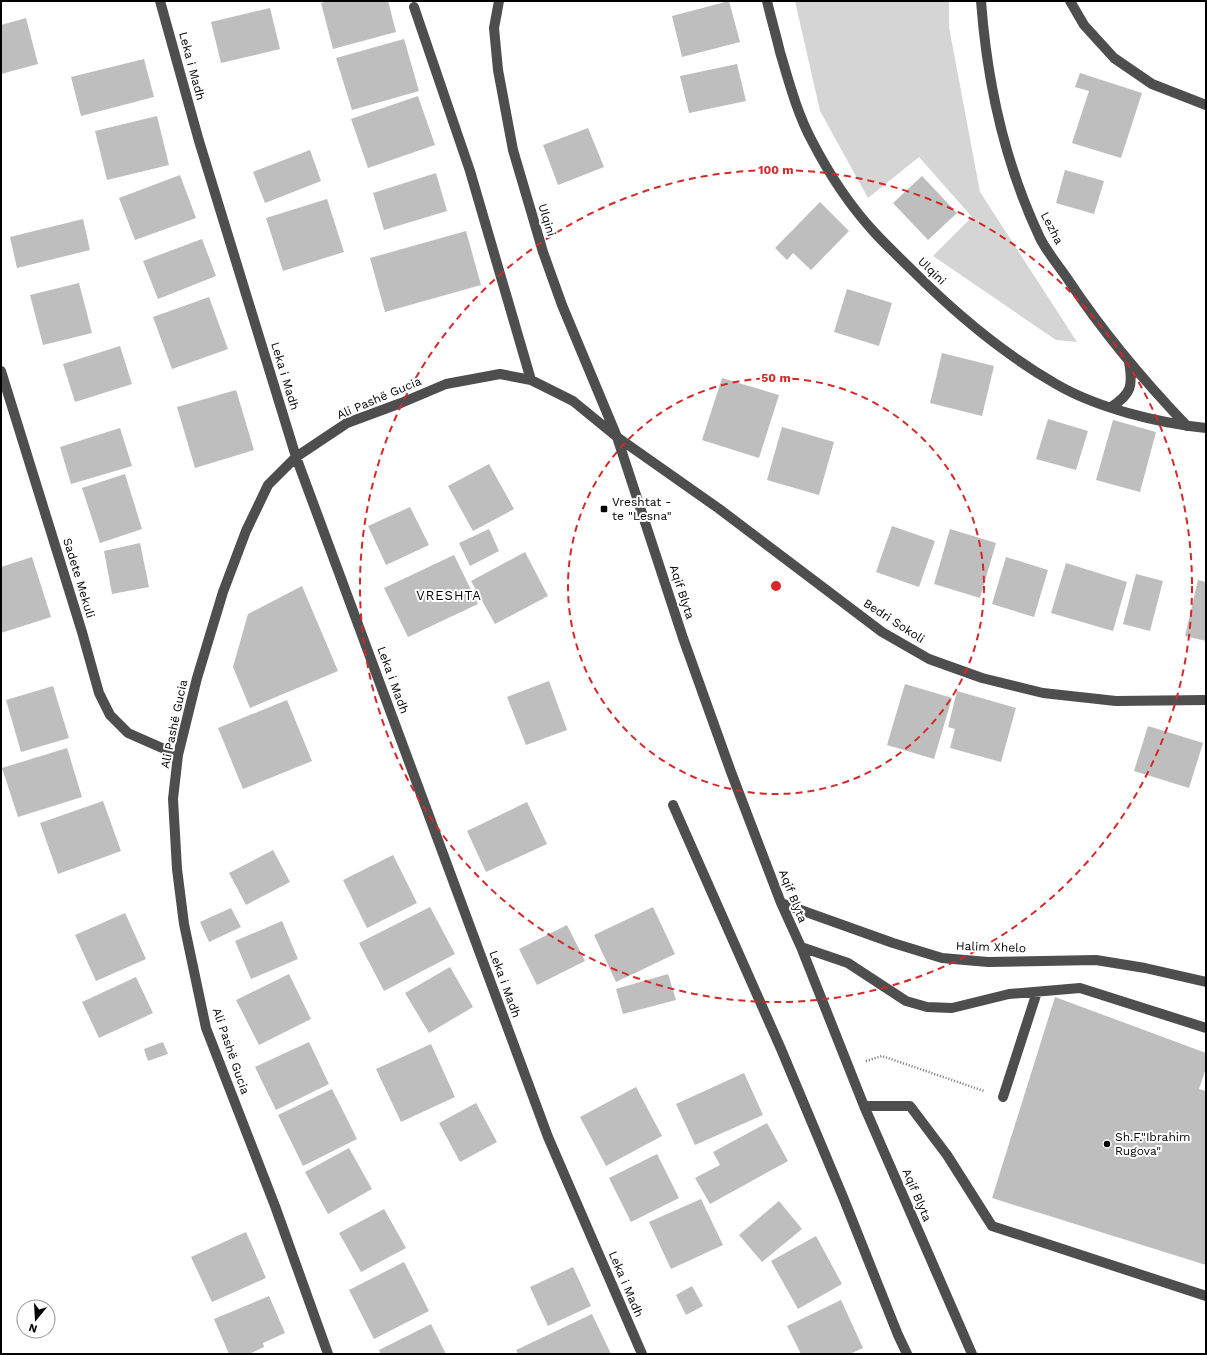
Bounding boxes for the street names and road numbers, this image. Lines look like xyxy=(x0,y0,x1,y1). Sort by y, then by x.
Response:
street label: Leka i Madh xyxy=(176,30,208,102)
street label: Ulqini xyxy=(535,202,559,238)
street label: Lezha xyxy=(1038,209,1066,247)
street label: Ulqini xyxy=(915,254,949,288)
street label: Leka i Madh xyxy=(268,340,302,412)
street label: Ali Pashë Gucia xyxy=(335,374,424,422)
street label: Sadete Mekuli xyxy=(60,536,98,620)
street label: Aqif Blyta xyxy=(667,563,697,621)
street label: Bedri Sokoli xyxy=(861,596,927,646)
street label: Leka i Madh xyxy=(374,645,412,715)
street label: Ali Pashë Gucia xyxy=(158,678,190,770)
street label: Aqif Blyta xyxy=(776,867,810,925)
street label: Halim Xhelo xyxy=(956,939,1026,955)
street label: Leka i Madh xyxy=(486,949,524,1019)
street label: Ali Pashë Gucia xyxy=(210,1006,252,1096)
street label: Aqif Blyta xyxy=(900,1166,934,1224)
street label: Leka i Madh xyxy=(606,1249,646,1319)

